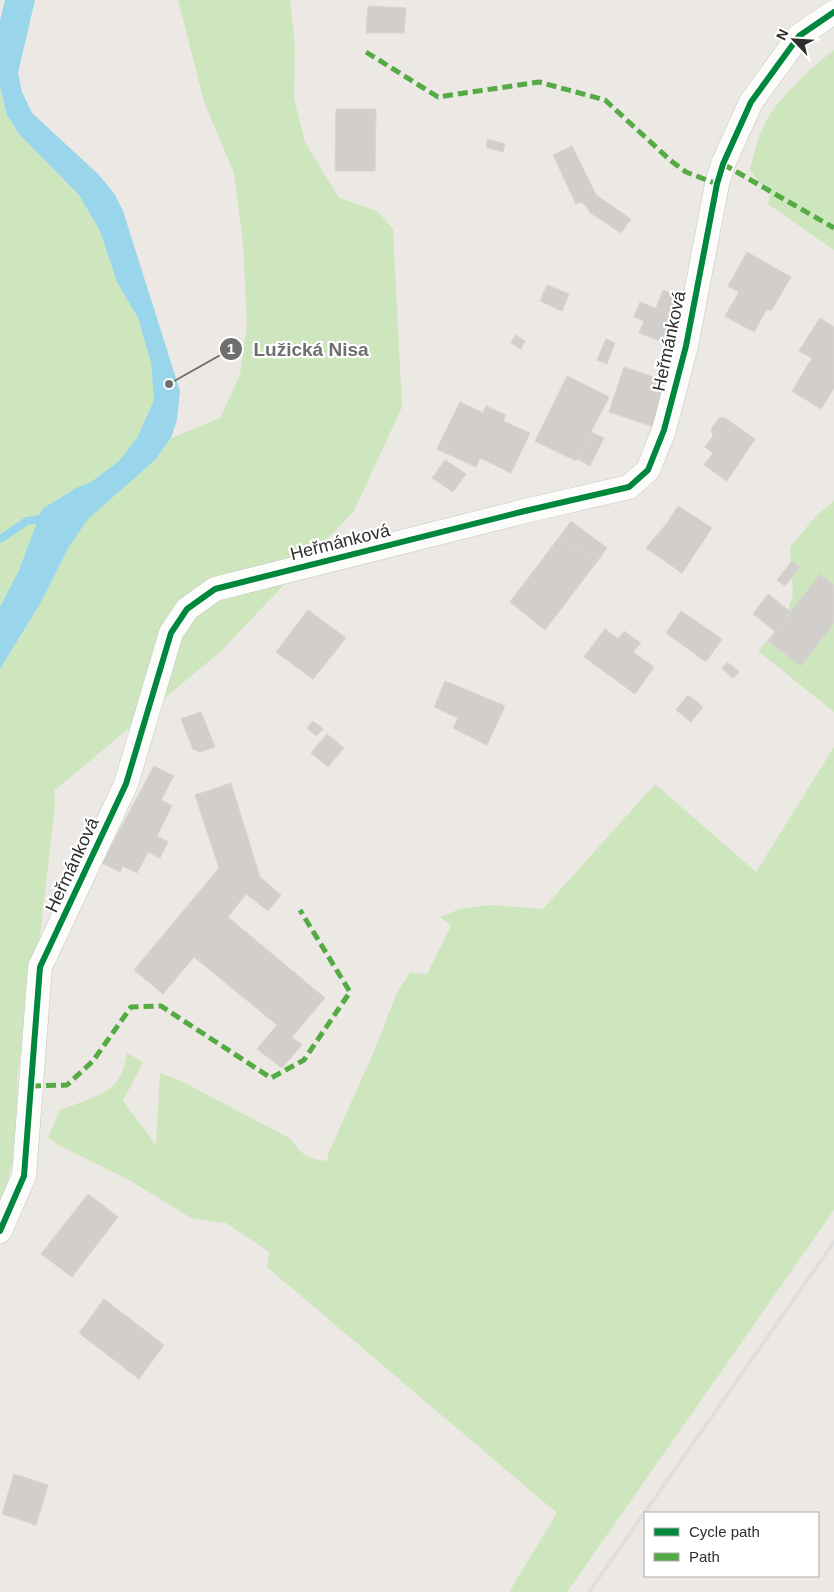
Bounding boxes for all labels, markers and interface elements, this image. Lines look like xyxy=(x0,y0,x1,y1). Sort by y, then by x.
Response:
north arrow xyxy=(769,15,819,65)
text: N xyxy=(773,27,792,42)
street label: Heřmánková xyxy=(649,288,690,393)
callout: Lužická Nisa xyxy=(218,332,378,366)
text: Lužická Nisa xyxy=(253,339,369,360)
text: 1 xyxy=(227,340,235,357)
street label: Heřmánková xyxy=(288,520,393,564)
street label: Heřmánková xyxy=(41,814,103,915)
legend xyxy=(644,1512,819,1577)
text: Cycle path xyxy=(689,1523,760,1540)
text: Path xyxy=(689,1548,720,1565)

